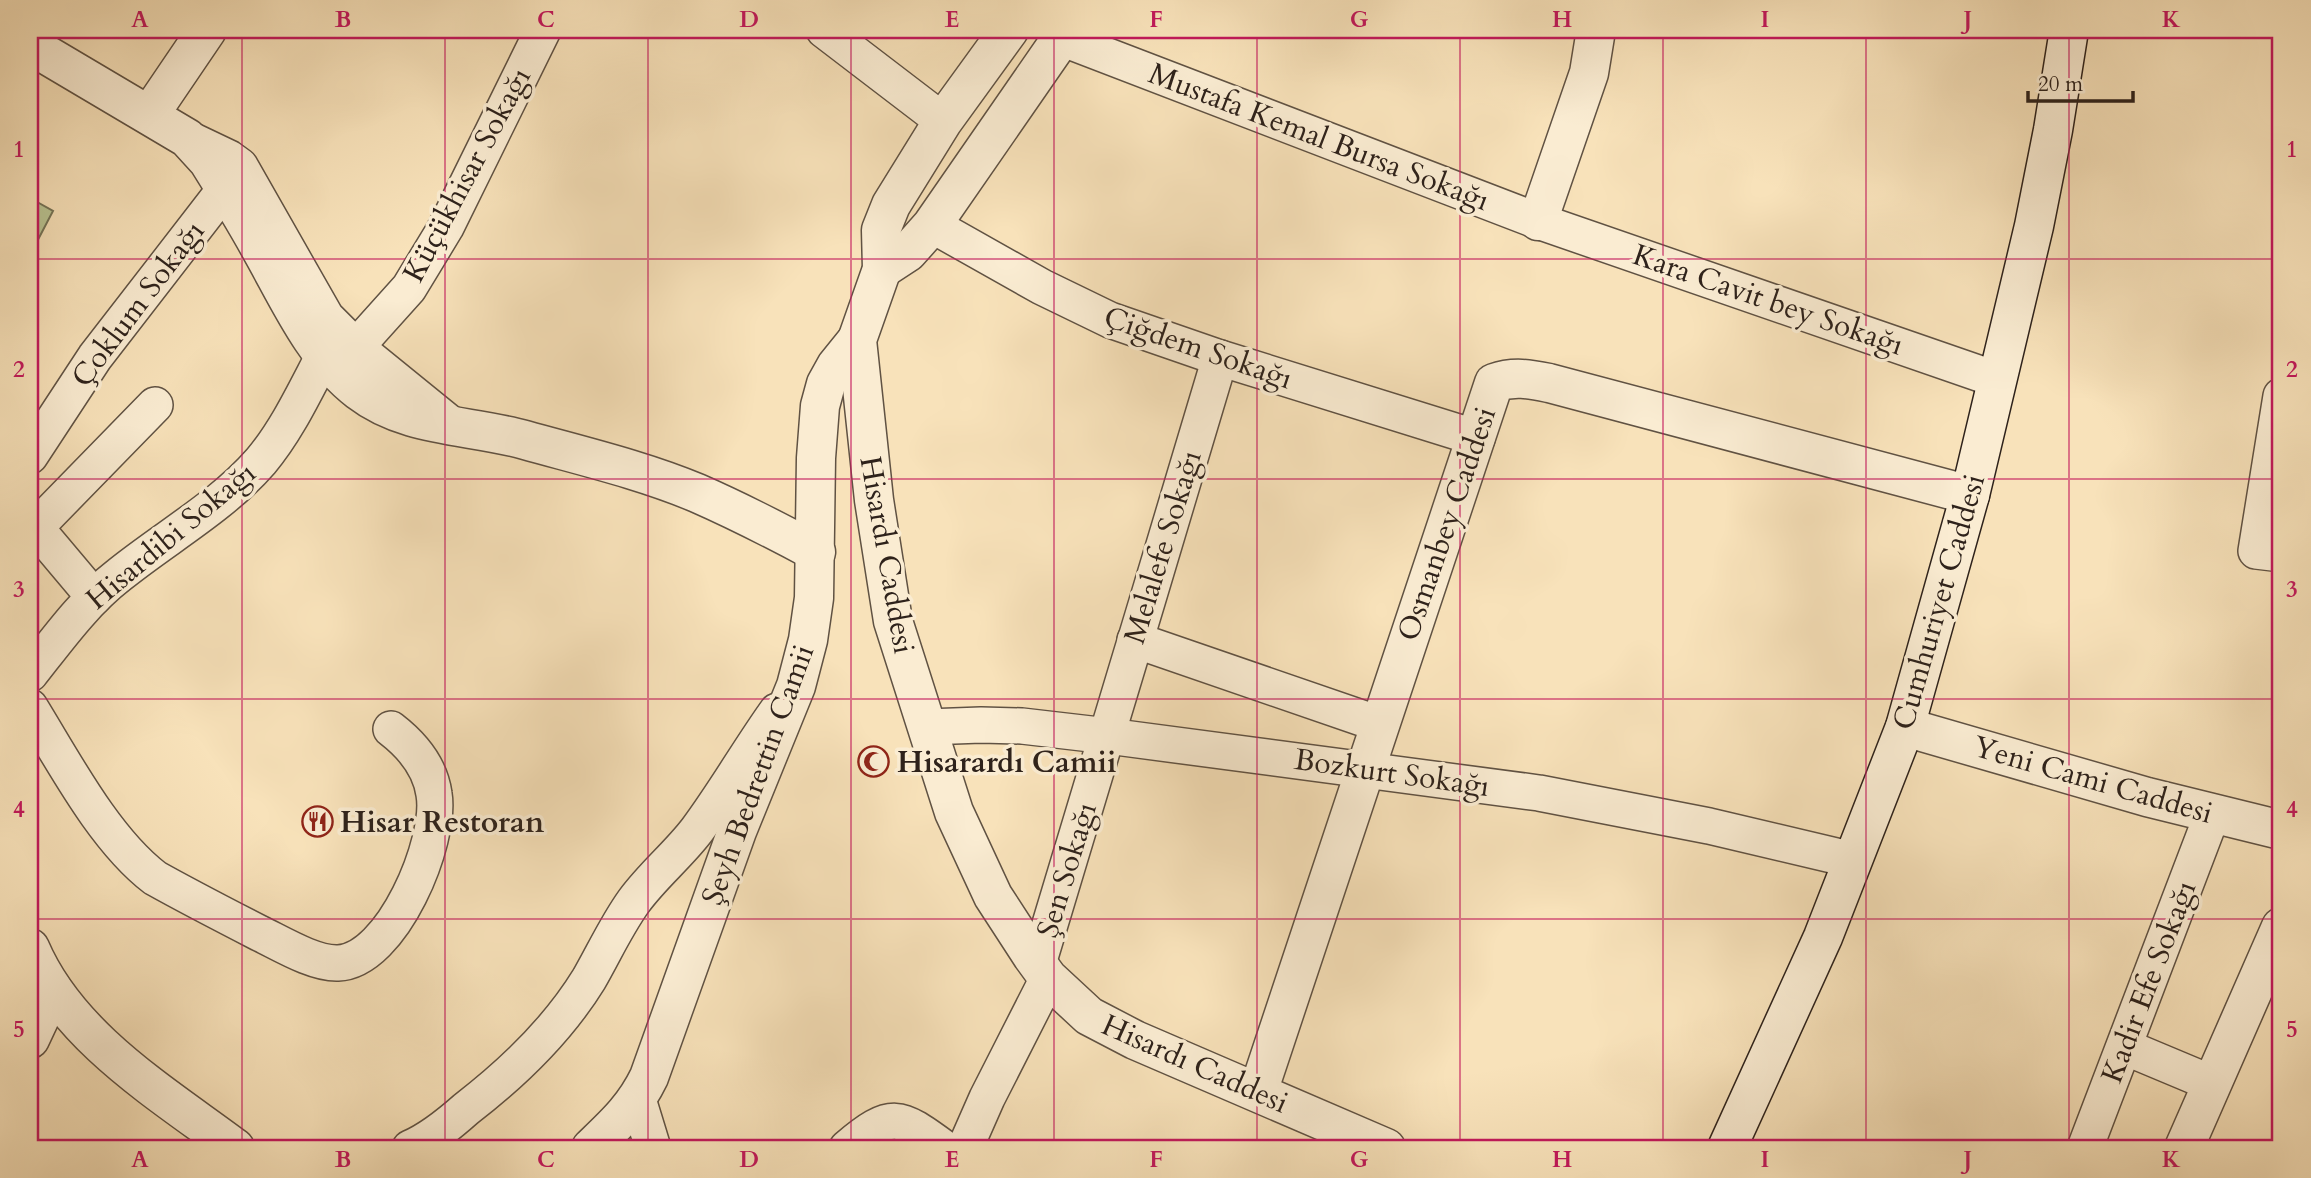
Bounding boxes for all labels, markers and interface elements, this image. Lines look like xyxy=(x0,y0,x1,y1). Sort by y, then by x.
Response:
text: A xyxy=(131,4,149,35)
text: B xyxy=(335,4,351,35)
text: C xyxy=(537,4,555,35)
text: D xyxy=(739,4,759,35)
text: E xyxy=(945,4,959,35)
text: F xyxy=(1149,4,1163,35)
text: G xyxy=(1350,4,1369,35)
text: H xyxy=(1552,4,1572,35)
text: I xyxy=(1761,4,1769,35)
text: J xyxy=(1961,4,1972,35)
text: K xyxy=(2162,4,2181,35)
street label: Mustafa Kemal Bursa Sokağı xyxy=(1143,53,1495,221)
scale bar xyxy=(2028,60,2132,104)
street label: Küçükhisar Sokağı xyxy=(393,61,541,289)
text: 20 m xyxy=(2038,70,2083,99)
text: 1 xyxy=(13,134,25,165)
text: 1 xyxy=(2286,134,2298,165)
street label: Çoklum Sokağı xyxy=(62,212,214,396)
street label: Kara Cavit bey Sokağı xyxy=(1627,234,1909,366)
street label: Çiğdem Sokağı xyxy=(1098,297,1298,399)
text: 2 xyxy=(13,354,25,385)
text: 2 xyxy=(2286,354,2298,385)
street label: Osmanbey Caddesi xyxy=(1388,402,1506,646)
street label: Melalefe Sokağı xyxy=(1114,445,1212,649)
street label: Hisardibi Sokağı xyxy=(77,453,265,619)
street label: Hisardı Caddesi xyxy=(849,453,925,657)
street label: Cumhuriyet Caddesi xyxy=(1883,469,1995,735)
text: 3 xyxy=(13,574,25,605)
text: 3 xyxy=(2286,574,2298,605)
street label: Şeyh Bedrettin Camii xyxy=(692,639,824,911)
street label: Yeni Cami Caddesi xyxy=(1969,726,2217,834)
street label: Bozkurt Sokağı xyxy=(1292,739,1492,807)
place label: Hisarardı Camii xyxy=(897,742,1117,783)
mosque icon: Hisarardı Camii xyxy=(857,745,891,779)
text: 4 xyxy=(13,794,25,825)
text: 4 xyxy=(2286,794,2298,825)
street label: Şen Sokağı xyxy=(1027,797,1107,943)
place label: Hisar Restoran xyxy=(340,802,544,843)
restaurant icon: Hisar Restoran xyxy=(300,805,334,839)
street label: Kadir Efe Sokağı xyxy=(2092,875,2206,1089)
street label: Hisardı Caddesi xyxy=(1095,1005,1295,1123)
text: 5 xyxy=(13,1014,25,1045)
text: 5 xyxy=(2286,1014,2298,1045)
text: A xyxy=(131,1144,149,1175)
text: B xyxy=(335,1144,351,1175)
text: C xyxy=(537,1144,555,1175)
text: D xyxy=(739,1144,759,1175)
text: E xyxy=(945,1144,959,1175)
text: F xyxy=(1149,1144,1163,1175)
text: G xyxy=(1350,1144,1369,1175)
text: H xyxy=(1552,1144,1572,1175)
text: I xyxy=(1761,1144,1769,1175)
text: J xyxy=(1961,1144,1972,1175)
text: K xyxy=(2162,1144,2181,1175)

